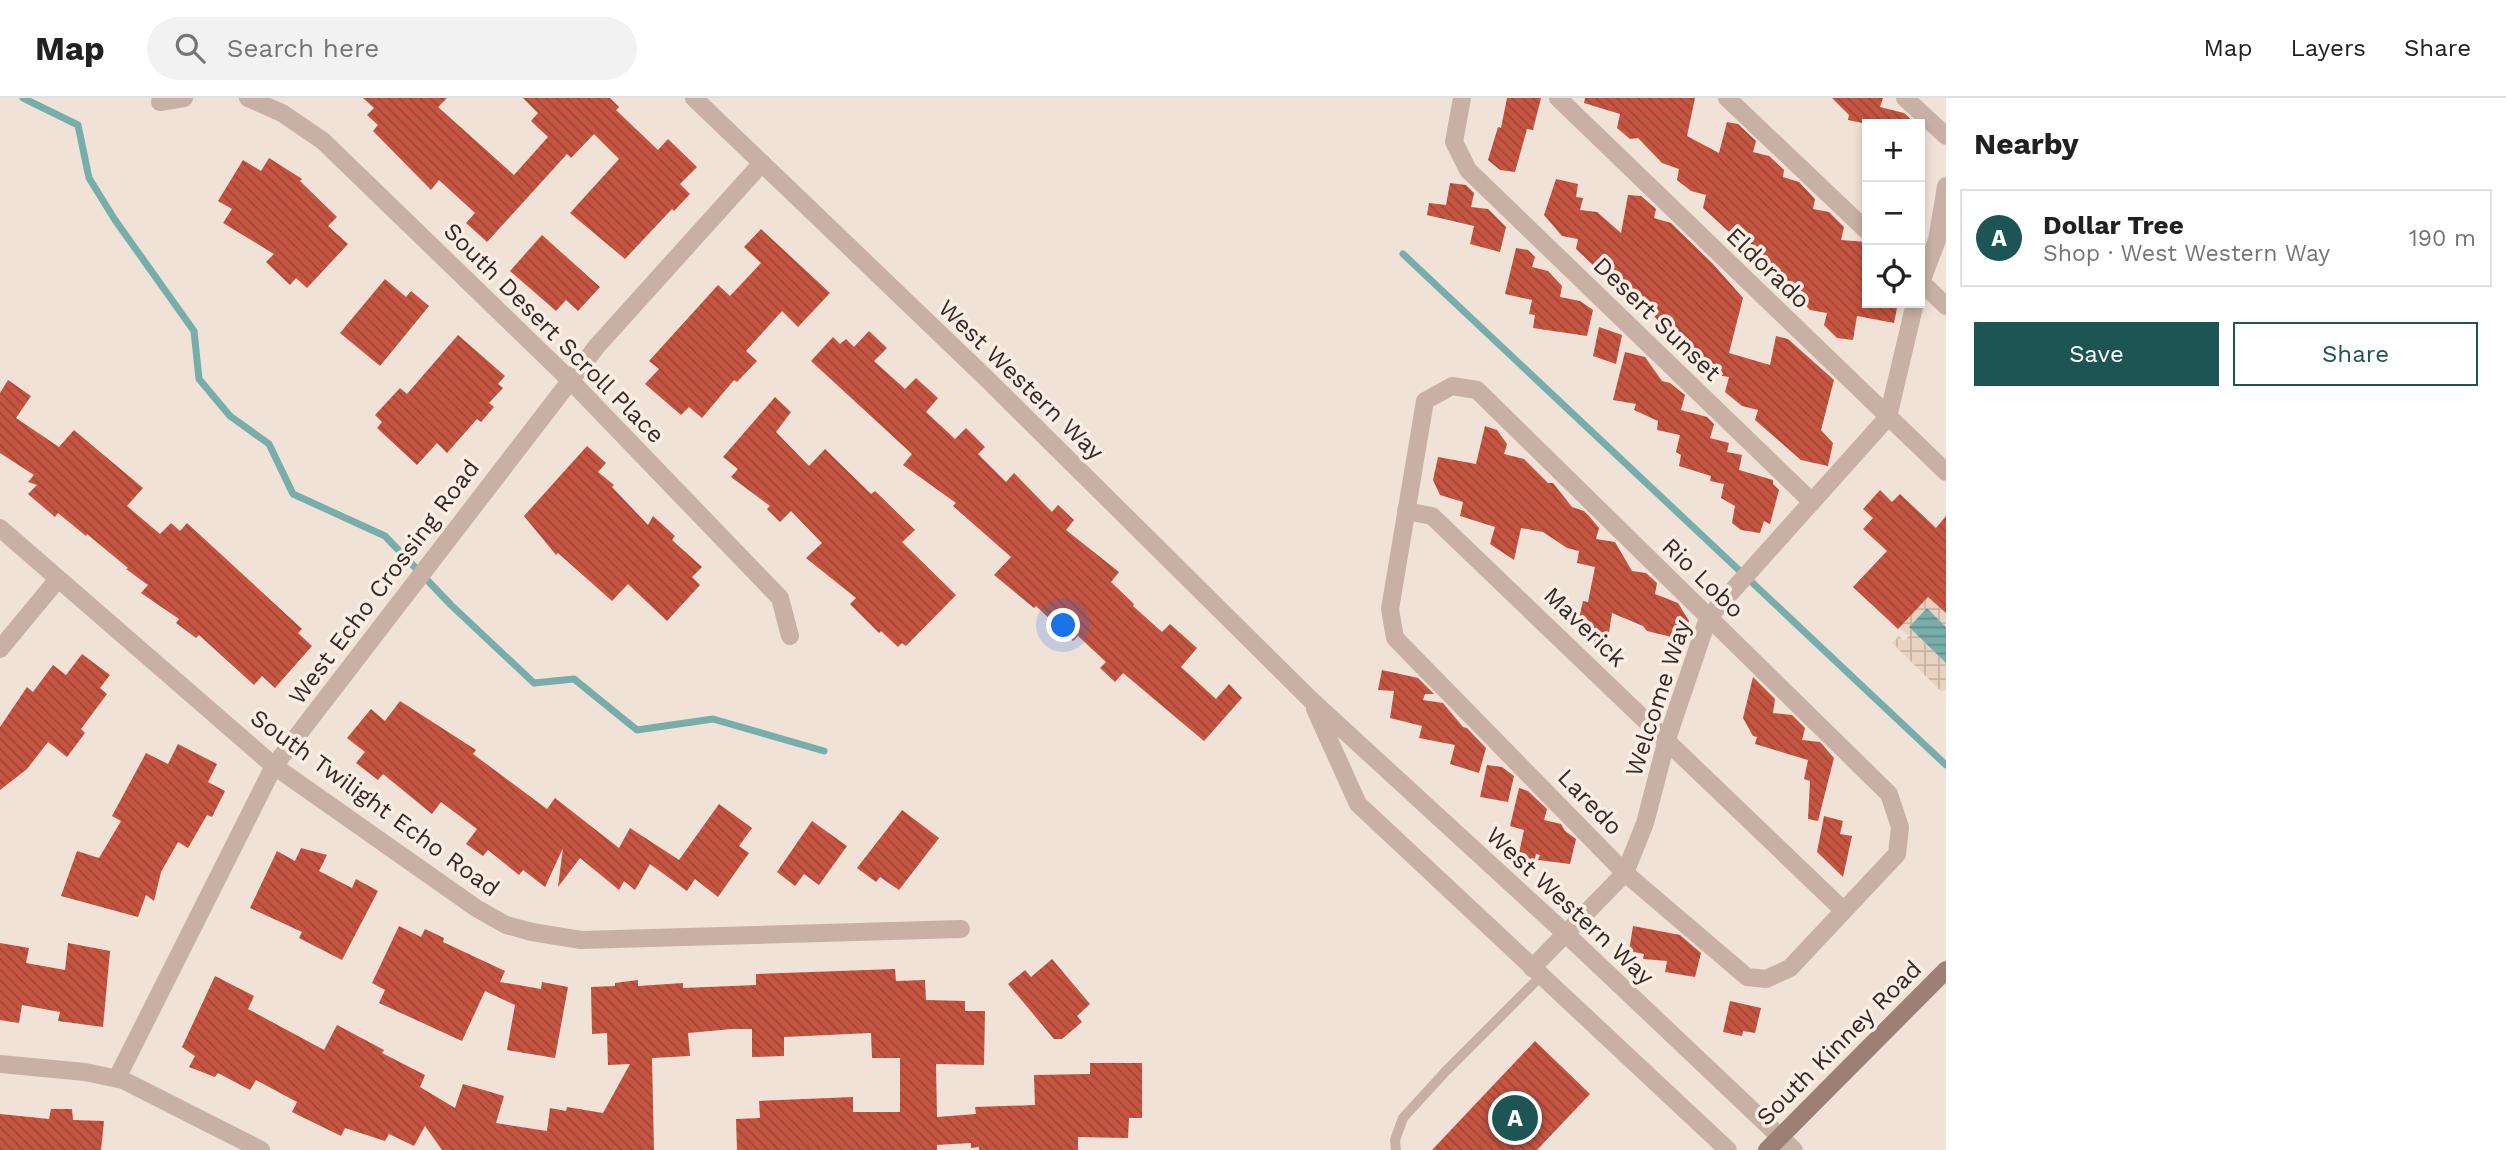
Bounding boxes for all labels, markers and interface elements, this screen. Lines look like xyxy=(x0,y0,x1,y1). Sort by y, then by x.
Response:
search box xyxy=(147,17,637,80)
text: Map xyxy=(35,29,105,68)
icon: search xyxy=(171,29,209,67)
text: Search here xyxy=(227,33,379,63)
text: Map xyxy=(2204,34,2252,62)
text: Layers xyxy=(2290,34,2366,62)
text: Share xyxy=(2404,34,2471,62)
map controls xyxy=(1862,119,1925,308)
button: + xyxy=(1862,119,1925,182)
text: Nearby xyxy=(1974,126,2079,161)
button: − xyxy=(1862,182,1925,245)
text: Dollar Tree xyxy=(2043,210,2184,240)
street label: South Desert Scroll Place xyxy=(438,217,670,449)
street label: Eldorado xyxy=(1721,222,1815,314)
text: A xyxy=(1991,225,2007,252)
text: 190 m xyxy=(2409,225,2476,252)
text: Shop · West Western Way xyxy=(2043,240,2330,267)
button: locate xyxy=(1862,245,1925,308)
street label: Desert Sunset xyxy=(1588,251,1726,387)
street label: West Western Way xyxy=(933,294,1110,466)
button: Save xyxy=(1974,322,2219,386)
button: Share xyxy=(2233,322,2478,386)
street label: West Echo Crossing Road xyxy=(283,454,485,710)
street label: Rio Lobo xyxy=(1656,532,1750,624)
street label: Maverick xyxy=(1538,581,1632,673)
your location xyxy=(1046,608,1080,642)
street label: Welcome Way xyxy=(1620,616,1697,780)
street label: South Twilight Echo Road xyxy=(245,703,505,903)
street label: Laredo xyxy=(1552,763,1628,841)
street label: West Western Way xyxy=(1480,821,1660,991)
street label: South Kinney Road xyxy=(1751,955,1927,1131)
pin: A xyxy=(1492,1092,1538,1144)

